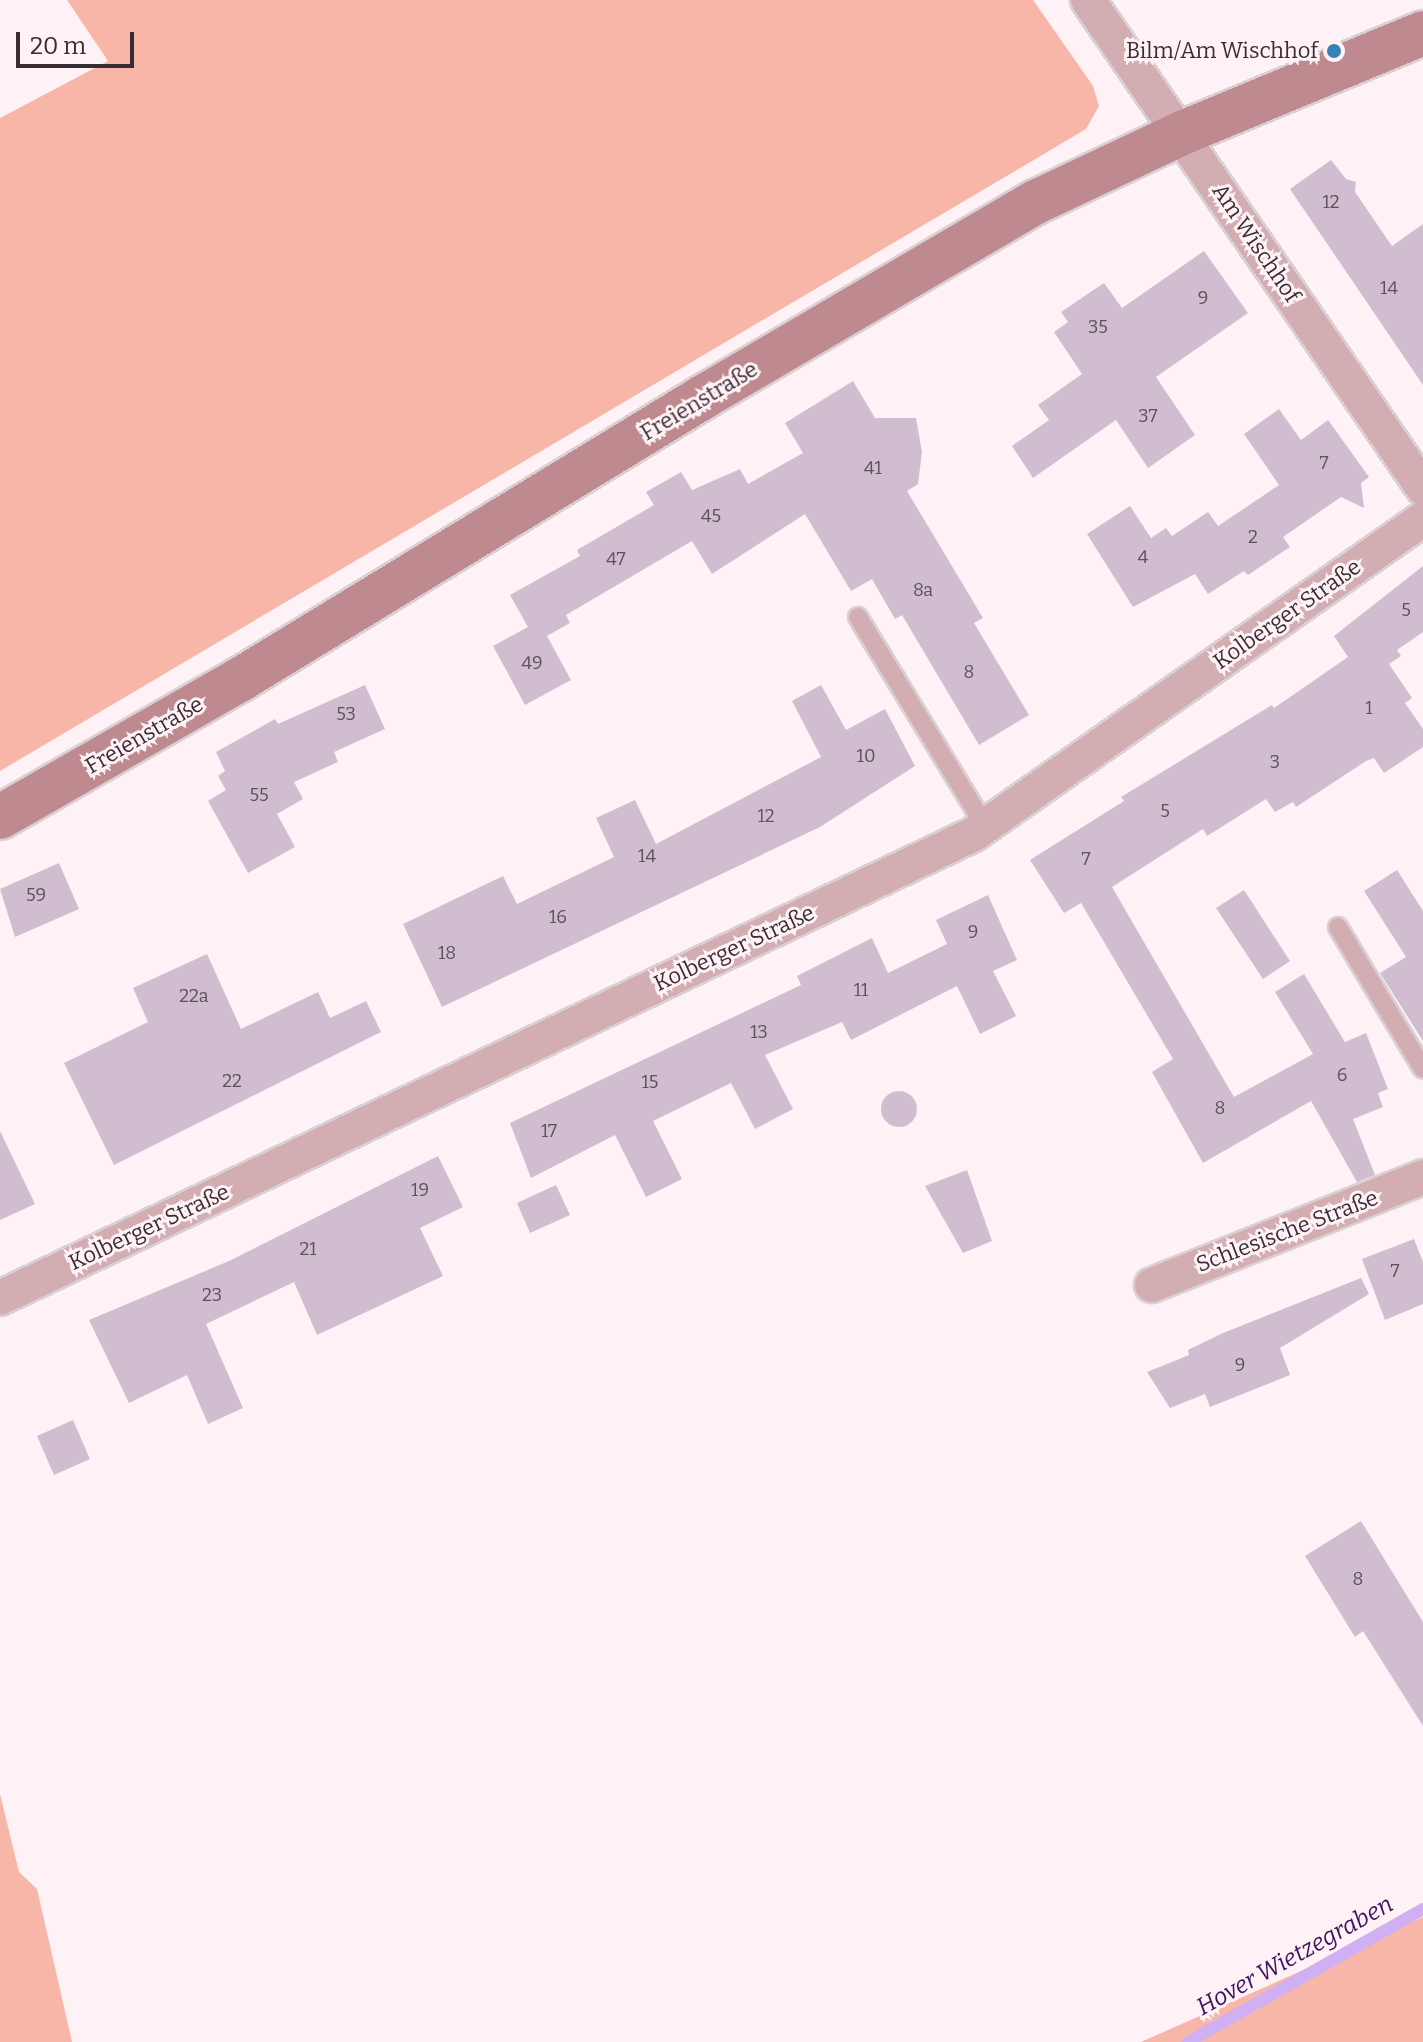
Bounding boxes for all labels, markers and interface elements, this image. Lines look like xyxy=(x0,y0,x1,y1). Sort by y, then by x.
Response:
scale bar xyxy=(20,16,138,66)
text: 20 m xyxy=(30,32,86,60)
place label: Bilm/Am Wischhof xyxy=(1126,38,1318,64)
marker: Bilm/Am Wischhof xyxy=(1325,42,1343,60)
street label: Am Wischhof xyxy=(1207,179,1305,307)
house number: 12 xyxy=(1322,191,1340,213)
house number: 14 xyxy=(1380,277,1398,299)
house number: 9 xyxy=(1198,287,1208,309)
house number: 35 xyxy=(1088,316,1108,338)
street label: Freienstraße xyxy=(636,356,762,446)
house number: 37 xyxy=(1138,405,1158,427)
house number: 7 xyxy=(1319,452,1329,474)
house number: 41 xyxy=(864,457,882,479)
house number: 45 xyxy=(701,505,721,527)
house number: 2 xyxy=(1248,526,1258,548)
house number: 4 xyxy=(1138,546,1148,568)
house number: 47 xyxy=(606,548,626,570)
street label: Kolberger Straße xyxy=(1208,553,1366,675)
house number: 8a xyxy=(913,579,933,601)
house number: 5 xyxy=(1401,599,1411,621)
house number: 49 xyxy=(521,652,543,674)
house number: 8 xyxy=(964,661,974,683)
street label: Freienstraße xyxy=(80,691,208,779)
house number: 1 xyxy=(1365,697,1373,719)
house number: 53 xyxy=(336,703,356,725)
house number: 10 xyxy=(857,745,875,767)
house number: 3 xyxy=(1270,751,1280,773)
house number: 55 xyxy=(249,784,269,806)
house number: 5 xyxy=(1160,800,1170,822)
house number: 12 xyxy=(757,805,775,827)
house number: 14 xyxy=(638,845,656,867)
house number: 7 xyxy=(1081,848,1091,870)
house number: 59 xyxy=(26,884,46,906)
street label: Kolberger Straße xyxy=(650,899,818,997)
house number: 16 xyxy=(549,906,567,928)
house number: 9 xyxy=(968,921,978,943)
house number: 18 xyxy=(438,942,456,964)
house number: 11 xyxy=(854,979,868,1001)
house number: 22a xyxy=(179,985,209,1007)
house number: 13 xyxy=(750,1021,768,1043)
house number: 6 xyxy=(1337,1064,1347,1086)
house number: 22 xyxy=(222,1070,242,1092)
house number: 15 xyxy=(642,1071,658,1093)
house number: 8 xyxy=(1215,1097,1225,1119)
house number: 17 xyxy=(541,1120,557,1142)
street label: Kolberger Straße xyxy=(65,1178,233,1276)
house number: 19 xyxy=(411,1179,429,1201)
street label: Schlesische Straße xyxy=(1192,1184,1382,1278)
house number: 21 xyxy=(299,1238,317,1260)
house number: 7 xyxy=(1390,1260,1400,1282)
house number: 23 xyxy=(202,1284,222,1306)
house number: 9 xyxy=(1235,1354,1245,1376)
house number: 8 xyxy=(1353,1568,1363,1590)
water label: Hover Wietzegraben xyxy=(1192,1890,1398,2022)

